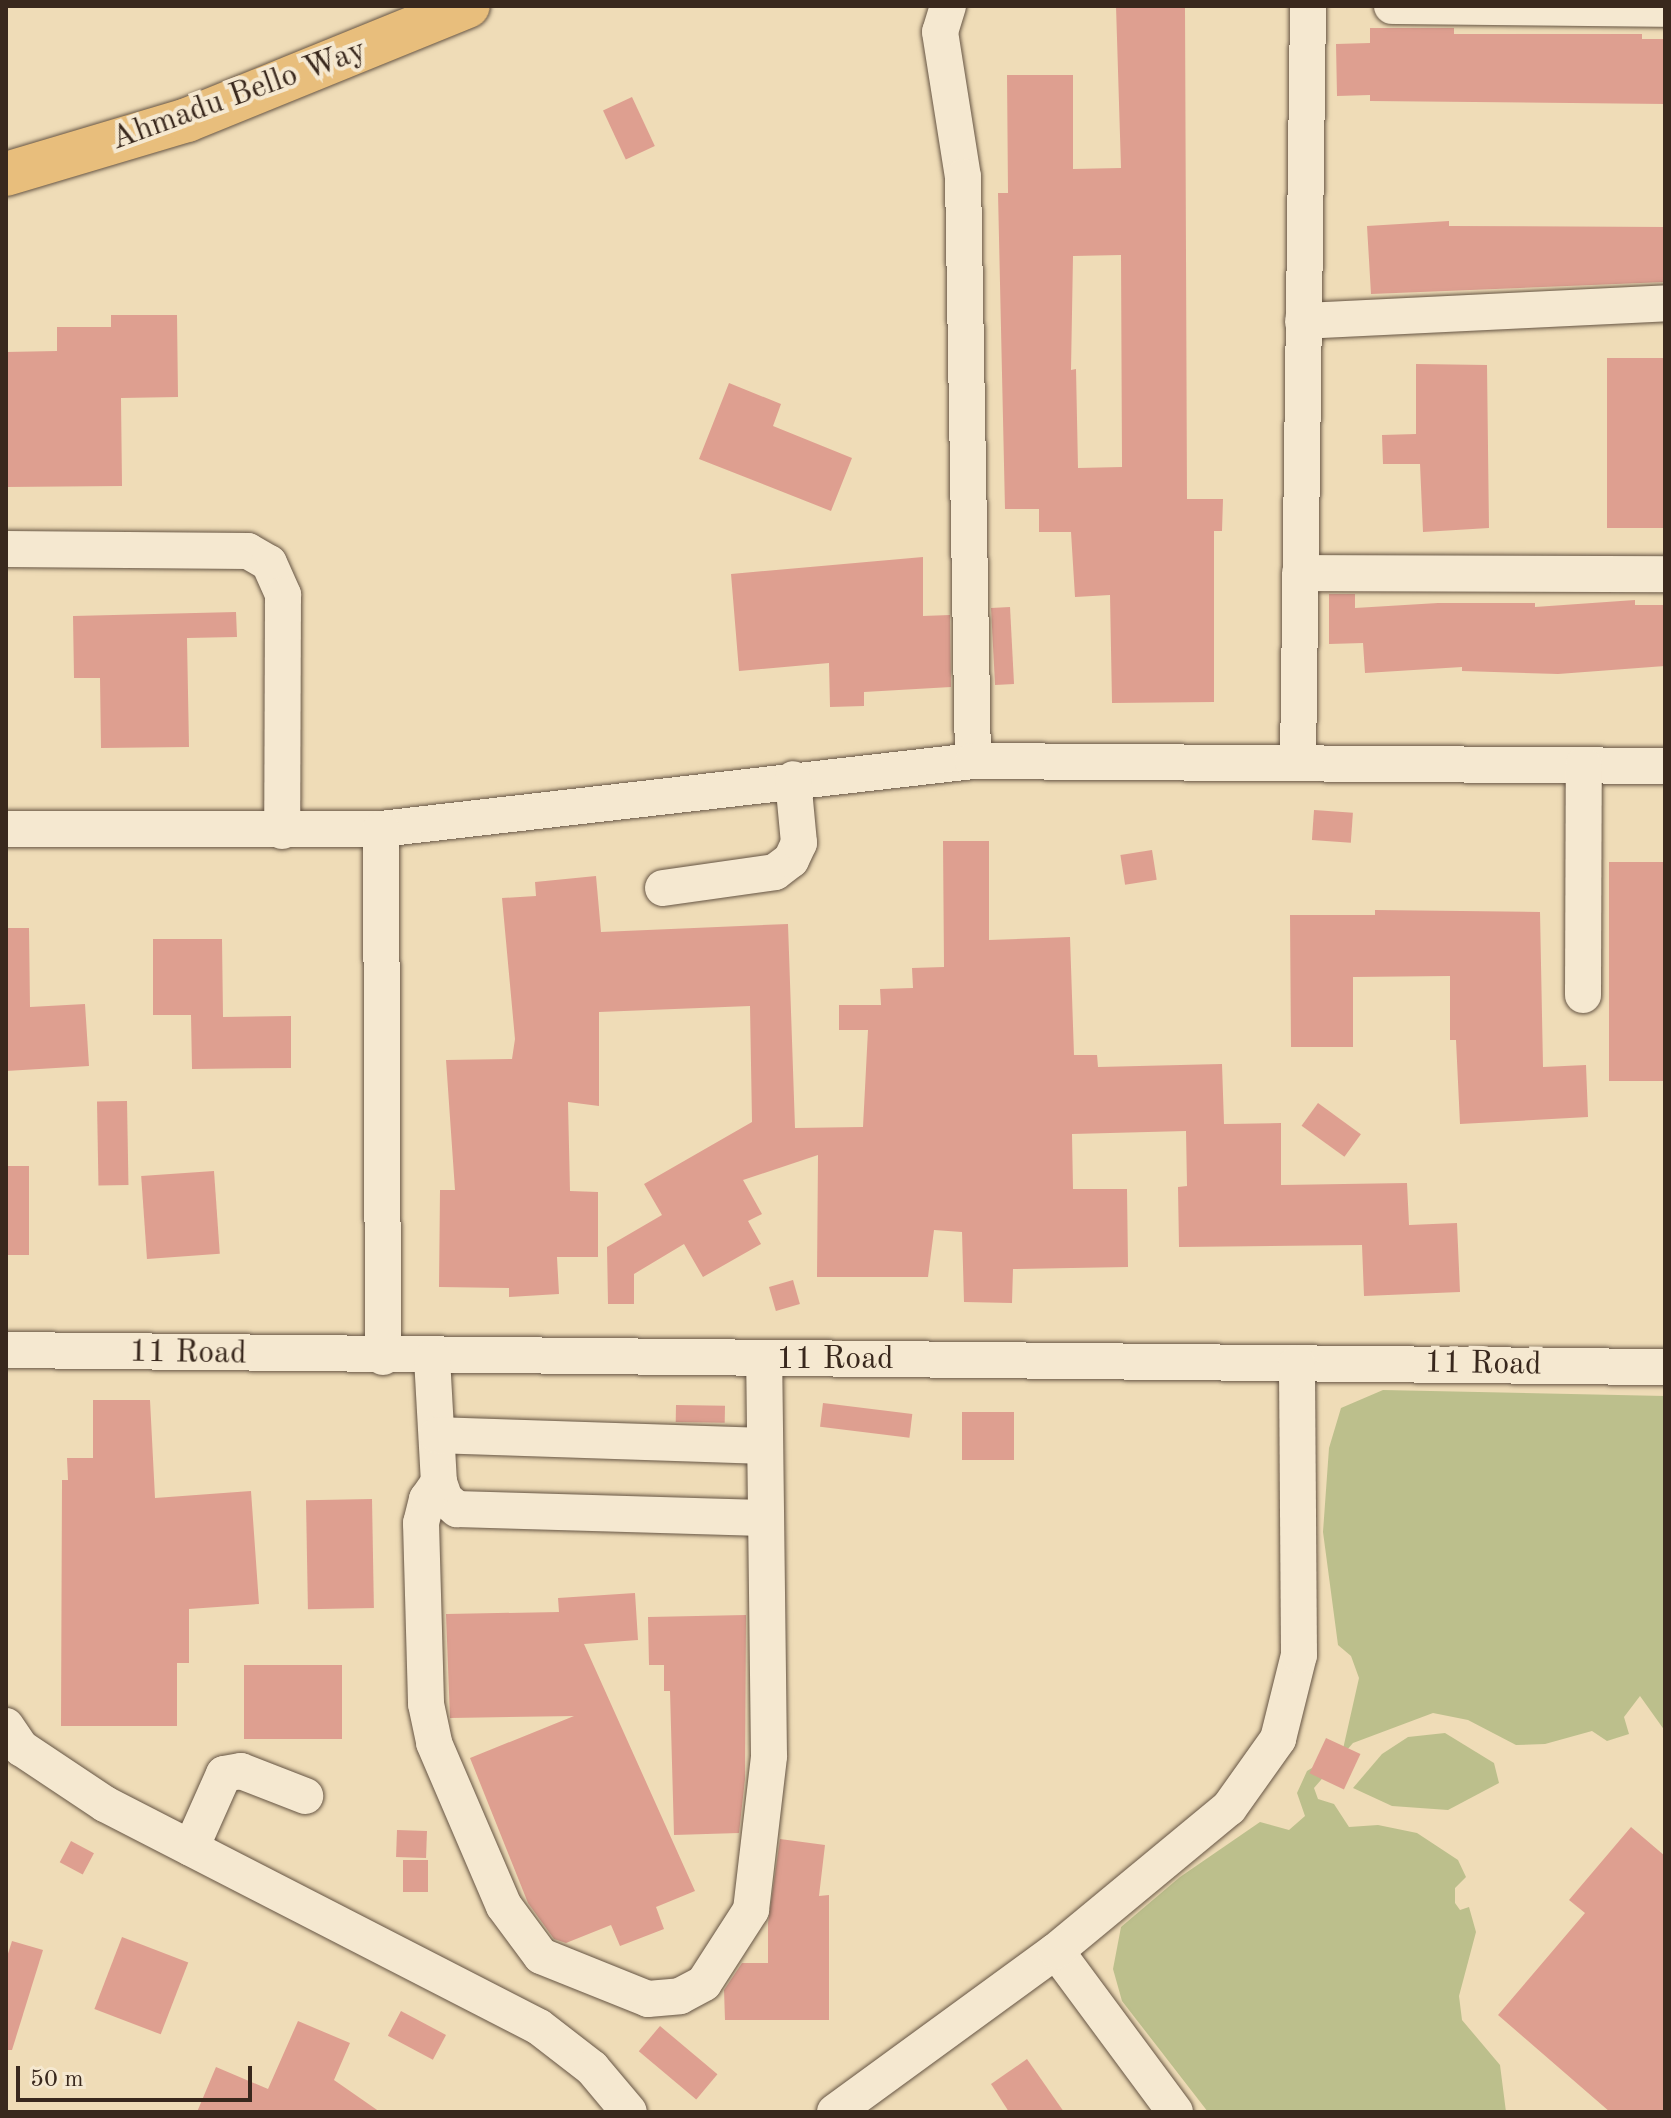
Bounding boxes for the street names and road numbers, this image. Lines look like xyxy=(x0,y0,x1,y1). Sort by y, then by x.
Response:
street label: Ahmadu Bello Way xyxy=(106,32,372,160)
street label: 11 Road xyxy=(129,1334,247,1374)
street label: 11 Road xyxy=(776,1341,894,1379)
street label: 11 Road xyxy=(1424,1345,1542,1385)

